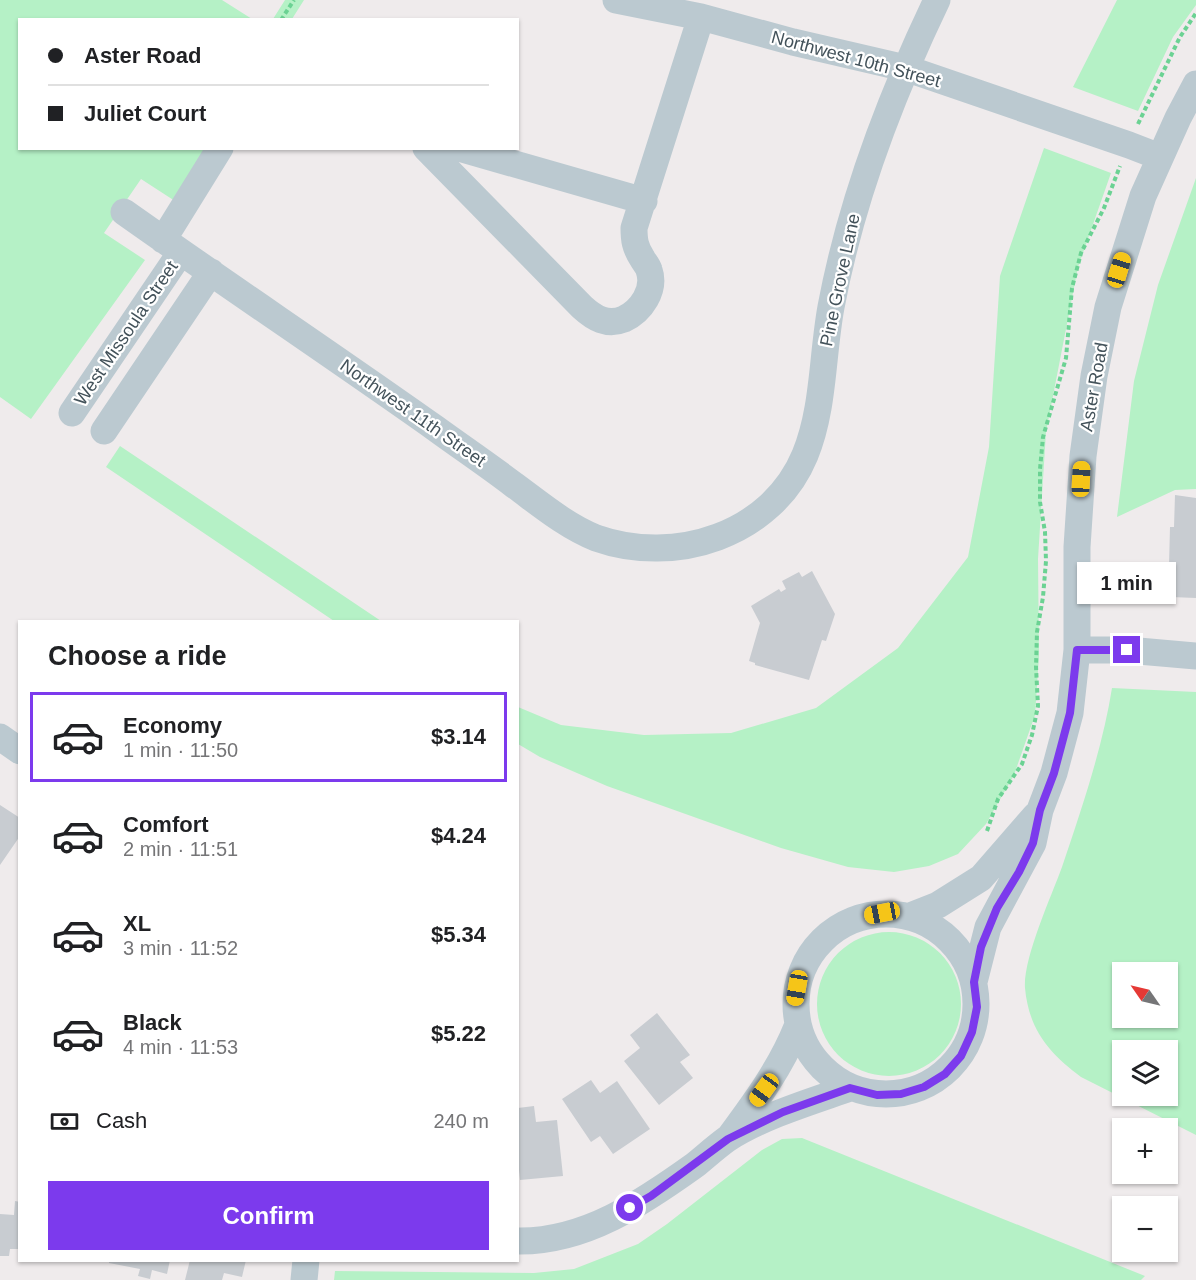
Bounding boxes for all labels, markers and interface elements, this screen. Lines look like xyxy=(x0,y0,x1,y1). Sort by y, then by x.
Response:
street label: Northwest 10th Street xyxy=(769,27,943,91)
text: Aster Road xyxy=(84,43,201,68)
text: Juliet Court xyxy=(84,101,206,126)
street label: Pine Grove Lane xyxy=(816,212,864,348)
car xyxy=(1105,250,1133,290)
street label: West Missoula Street xyxy=(70,257,182,409)
street label: Aster Road xyxy=(1076,341,1112,433)
street label: Northwest 11th Street xyxy=(337,355,489,471)
car xyxy=(1071,461,1091,497)
callout: 1 min xyxy=(1078,563,1176,605)
text: 1 min xyxy=(1100,572,1153,594)
route end xyxy=(1113,636,1140,663)
text: Choose a ride xyxy=(48,641,227,671)
icon: car xyxy=(51,710,105,764)
text: Economy xyxy=(123,713,222,738)
text: $3.14 xyxy=(431,724,486,749)
text: 1 min · 11:50 xyxy=(123,739,238,761)
icon: car xyxy=(51,809,105,863)
text: Comfort xyxy=(123,812,209,837)
text: $4.24 xyxy=(431,823,486,848)
text: 2 min · 11:51 xyxy=(123,838,238,860)
car xyxy=(863,901,901,925)
icon: car xyxy=(51,908,105,962)
text: XL xyxy=(123,911,151,936)
text: $5.34 xyxy=(431,922,486,947)
text: 3 min · 11:52 xyxy=(123,937,238,959)
north arrow xyxy=(1112,962,1178,1028)
map controls xyxy=(1112,962,1178,1262)
car xyxy=(785,969,809,1007)
icon: car xyxy=(51,1007,105,1061)
text: Black xyxy=(123,1010,182,1035)
text: $5.22 xyxy=(431,1021,486,1046)
text: 4 min · 11:53 xyxy=(123,1036,238,1058)
button: layers xyxy=(1112,1040,1178,1106)
car xyxy=(746,1070,782,1110)
icon: cash xyxy=(48,1105,81,1138)
text: Cash xyxy=(96,1108,147,1133)
text: 240 m xyxy=(433,1110,489,1132)
button: + xyxy=(1112,1118,1178,1184)
button: Confirm xyxy=(48,1181,489,1250)
route start xyxy=(616,1194,643,1221)
button: − xyxy=(1112,1196,1178,1262)

